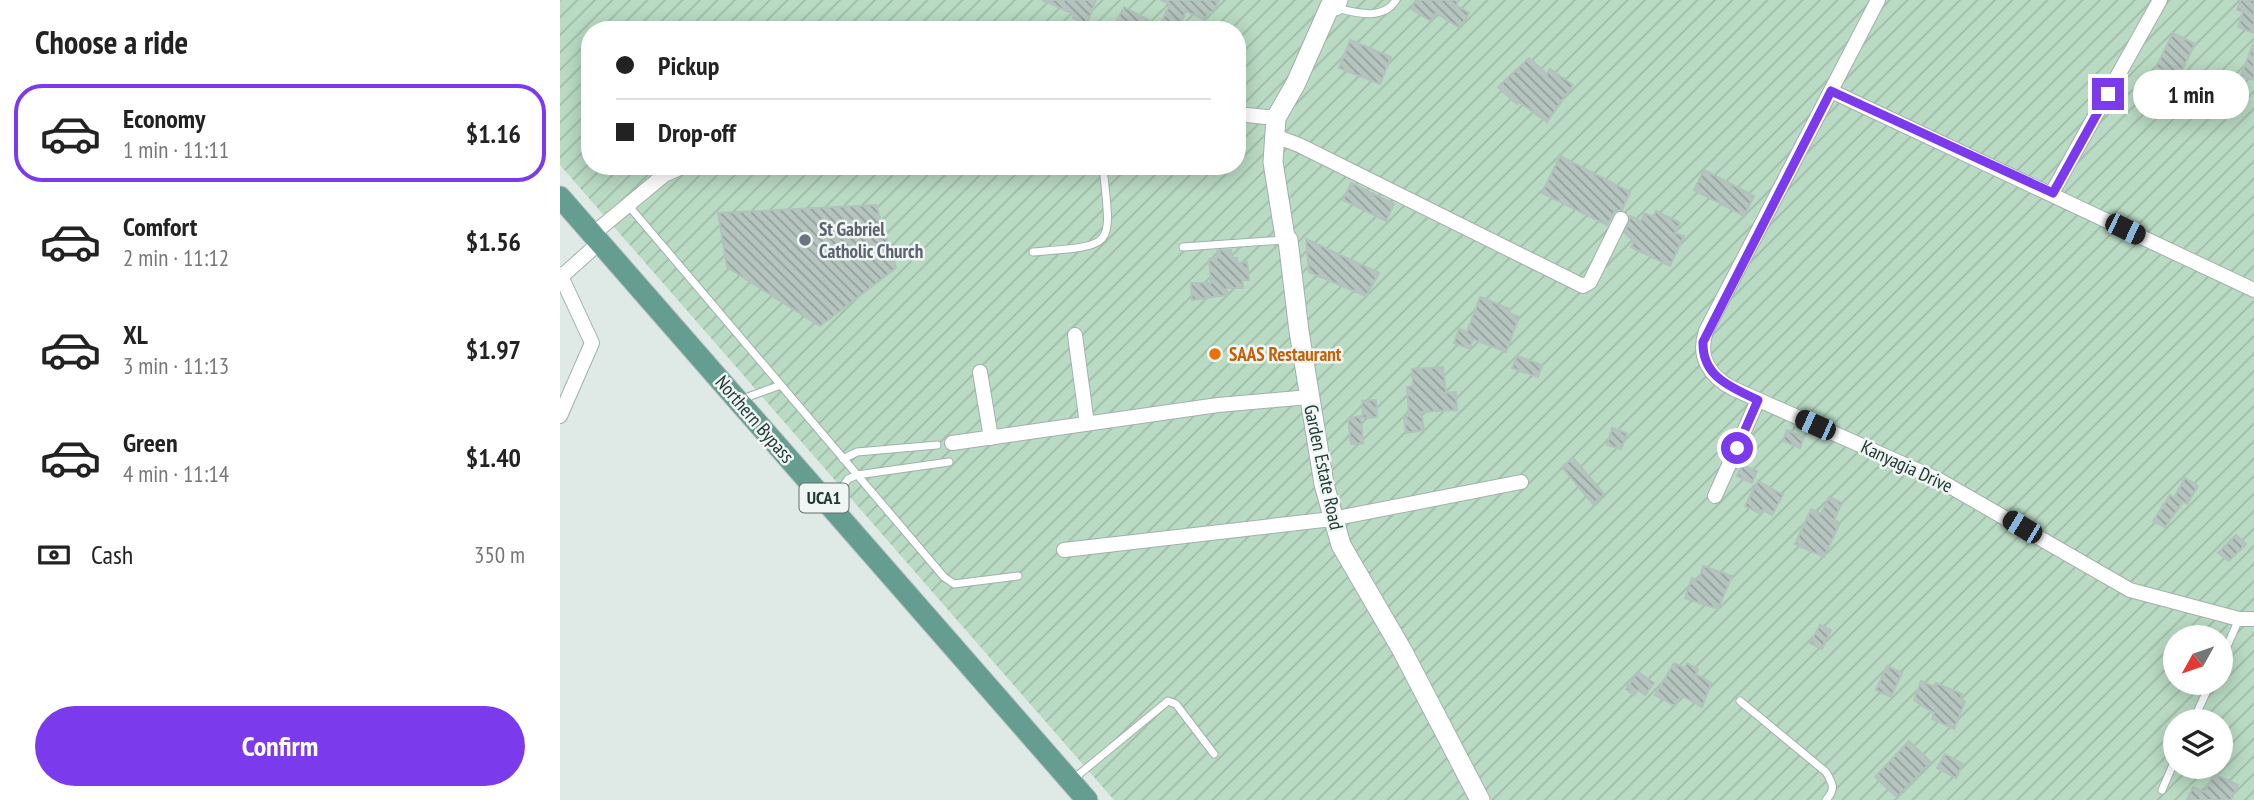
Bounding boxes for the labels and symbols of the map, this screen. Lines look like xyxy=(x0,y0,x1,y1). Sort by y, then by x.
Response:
callout: 1 min xyxy=(2132,70,2248,119)
route end xyxy=(2092,78,2124,110)
car xyxy=(2102,210,2149,248)
place label: St Gabriel Catholic Church xyxy=(819,217,923,263)
marker: St Gabriel Catholic Church xyxy=(797,232,813,248)
place label: SAAS Restaurant xyxy=(1229,342,1342,366)
marker: SAAS Restaurant xyxy=(1207,346,1223,362)
street label: Northern Bypass xyxy=(711,370,799,468)
street label: Garden Estate Road xyxy=(1299,402,1349,532)
car xyxy=(1792,407,1839,443)
route start xyxy=(1721,432,1753,464)
street label: Kanyagia Drive xyxy=(1857,434,1957,498)
road number: UCA1 xyxy=(800,484,848,512)
car xyxy=(1999,507,2046,547)
north arrow xyxy=(2163,625,2233,695)

